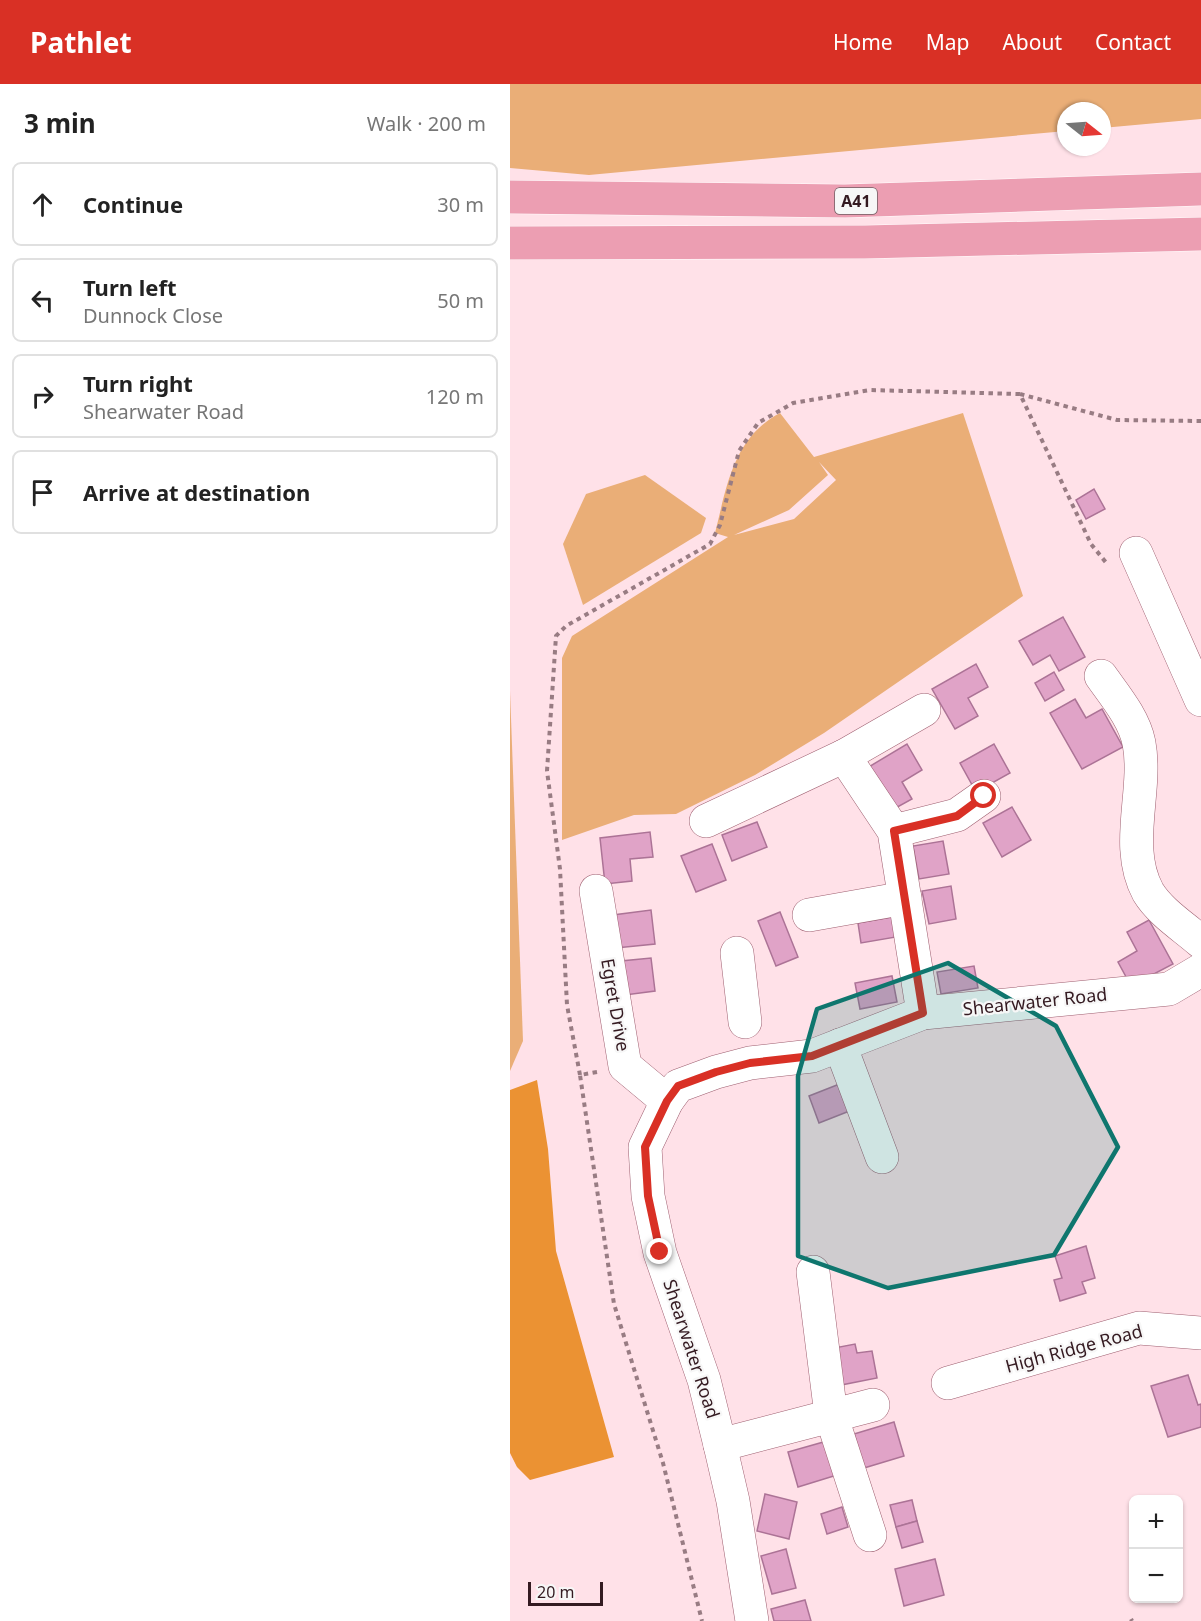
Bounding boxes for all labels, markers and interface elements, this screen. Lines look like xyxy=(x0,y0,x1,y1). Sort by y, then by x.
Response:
text: Pathlet xyxy=(30,23,132,61)
text: Home xyxy=(833,28,893,56)
text: Map xyxy=(926,28,969,56)
text: About xyxy=(1002,28,1062,56)
text: Contact xyxy=(1095,28,1171,56)
north arrow xyxy=(1057,102,1111,156)
text: 3 min xyxy=(24,105,96,141)
text: Walk · 200 m xyxy=(367,110,486,137)
icon: ahead xyxy=(26,188,59,221)
road number: A41 xyxy=(835,188,877,214)
text: Continue xyxy=(83,189,183,219)
text: 30 m xyxy=(437,191,484,218)
text: Turn left xyxy=(83,272,177,302)
icon: left xyxy=(26,284,59,317)
text: 50 m xyxy=(437,287,484,314)
text: Dunnock Close xyxy=(83,302,223,329)
text: Turn right xyxy=(83,368,193,398)
icon: right xyxy=(26,380,59,413)
text: 120 m xyxy=(426,383,484,410)
text: Shearwater Road xyxy=(83,398,244,425)
icon: arrive xyxy=(26,476,59,509)
text: Arrive at destination xyxy=(83,477,310,507)
route start xyxy=(970,782,996,808)
street label: Egret Drive xyxy=(596,956,636,1053)
street label: Shearwater Road xyxy=(962,981,1108,1021)
route end xyxy=(646,1238,672,1264)
street label: Shearwater Road xyxy=(658,1276,726,1421)
street label: High Ridge Road xyxy=(1003,1318,1145,1378)
map controls xyxy=(1129,1495,1183,1603)
button: + xyxy=(1129,1495,1183,1549)
button: − xyxy=(1129,1549,1183,1603)
scale bar xyxy=(528,1579,603,1606)
text: 20 m xyxy=(537,1581,574,1603)

